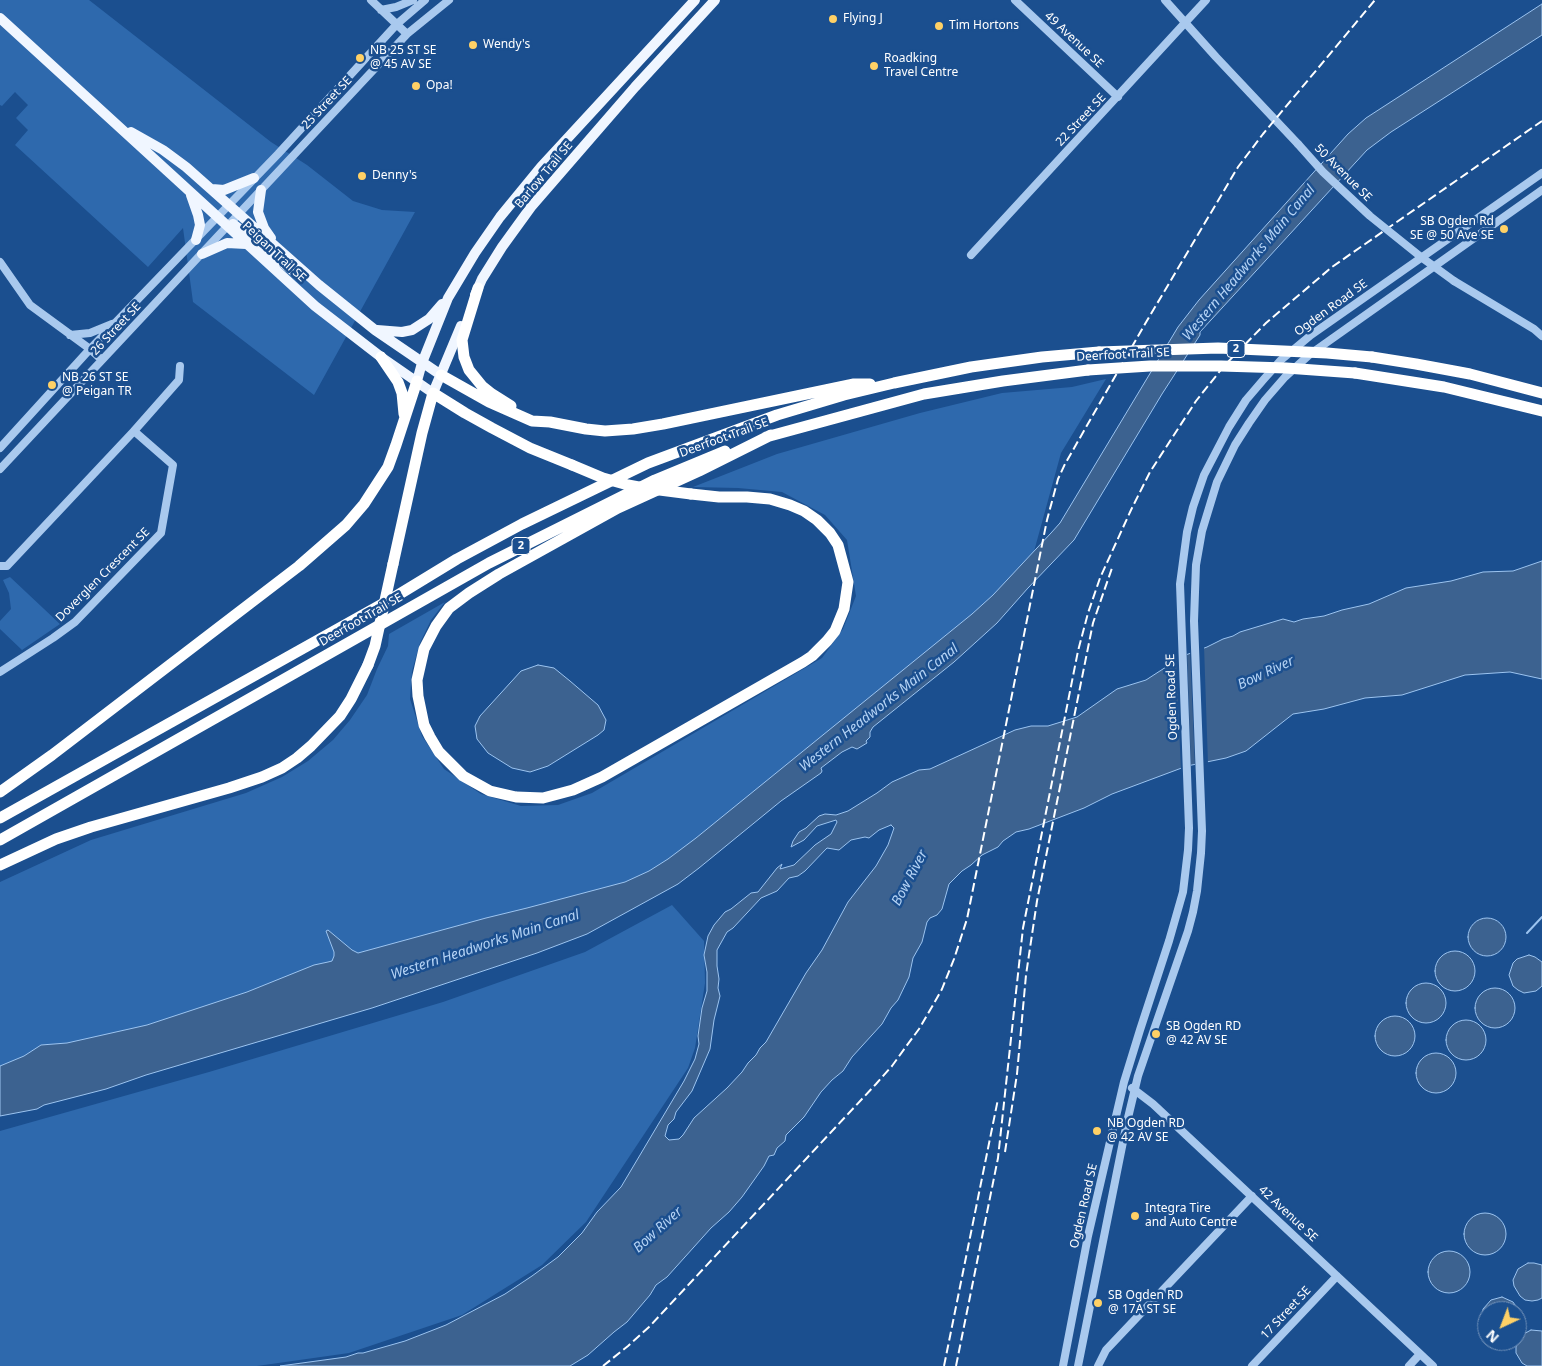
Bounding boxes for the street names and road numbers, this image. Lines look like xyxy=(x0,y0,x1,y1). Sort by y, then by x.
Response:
street label: 49 Avenue SE xyxy=(1042,9,1106,71)
street label: 25 Street SE xyxy=(299,74,355,132)
street label: 22 Street SE xyxy=(1053,91,1109,149)
street label: Barlow Trail SE xyxy=(512,139,576,211)
street label: 50 Avenue SE xyxy=(1311,141,1375,205)
street label: Peigan Trail SE xyxy=(239,219,309,285)
street label: Ogden Road SE xyxy=(1292,277,1370,339)
street label: 26 Street SE xyxy=(88,300,144,358)
road number: 2 xyxy=(1227,340,1245,358)
street label: Deerfoot Trail SE xyxy=(1076,345,1170,365)
street label: Deerfoot Trail SE xyxy=(678,415,770,461)
street label: Doverglen Crescent SE xyxy=(53,525,153,625)
road number: 2 xyxy=(512,538,530,554)
street label: Deerfoot Trail SE xyxy=(317,590,405,650)
street label: Ogden Road SE xyxy=(1163,653,1181,741)
street label: Ogden Road SE xyxy=(1067,1162,1101,1250)
street label: 42 Avenue SE xyxy=(1256,1183,1320,1245)
street label: 17 Street SE xyxy=(1258,1284,1314,1342)

